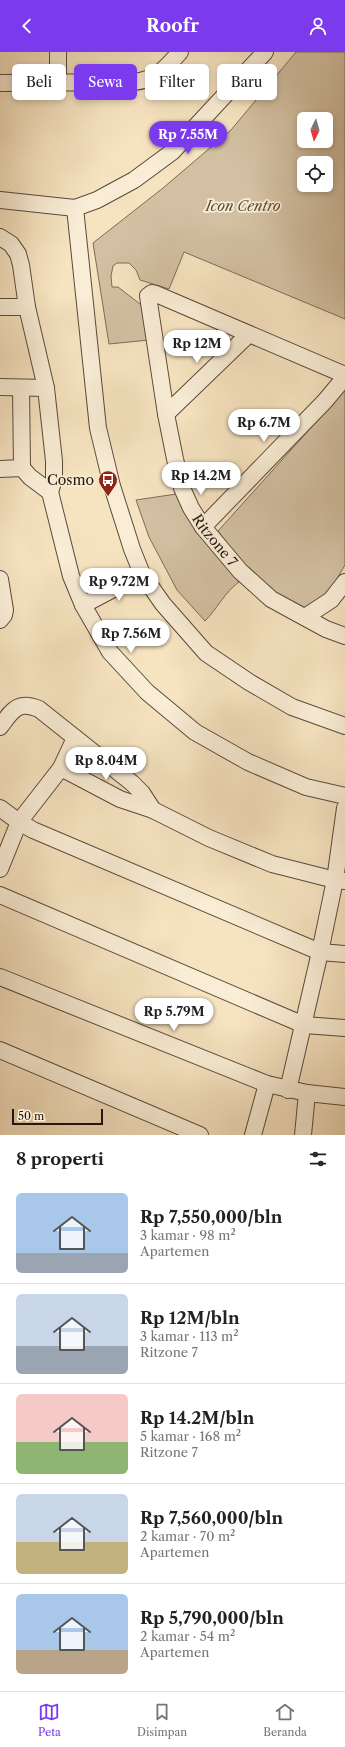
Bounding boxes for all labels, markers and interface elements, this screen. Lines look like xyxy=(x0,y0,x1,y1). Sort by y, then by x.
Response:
icon: back xyxy=(16,15,38,37)
text: Roofr xyxy=(146,15,199,37)
icon: person xyxy=(307,15,329,37)
chip: Beli xyxy=(12,64,66,100)
chip: Sewa xyxy=(74,64,137,100)
chip: Filter xyxy=(145,64,209,100)
chip: Baru xyxy=(217,64,277,100)
north arrow xyxy=(297,112,333,148)
map controls xyxy=(297,112,333,192)
pin: Rp 7.55M xyxy=(147,121,229,155)
text: Rp 7.55M xyxy=(158,126,218,142)
button: locate xyxy=(297,156,333,192)
park label: Icon Centro xyxy=(204,197,281,215)
pin: Rp 12M xyxy=(164,330,230,364)
text: Rp 12M xyxy=(172,335,222,351)
pin: Rp 6.7M xyxy=(227,409,301,443)
text: Rp 6.7M xyxy=(237,414,291,430)
pin: Rp 14.2M xyxy=(160,462,242,496)
text: Rp 14.2M xyxy=(171,467,231,483)
bus stop icon: Cosmo xyxy=(97,469,119,497)
place label: Cosmo xyxy=(47,471,94,489)
street label: Ritzone 7 xyxy=(188,511,241,570)
pin: Rp 9.72M xyxy=(78,568,160,602)
text: Rp 9.72M xyxy=(89,573,149,589)
pin: Rp 7.56M xyxy=(90,620,172,654)
text: Rp 7.56M xyxy=(101,625,161,641)
pin: Rp 8.04M xyxy=(65,747,147,781)
text: Rp 8.04M xyxy=(74,752,138,768)
pin: Rp 5.79M xyxy=(133,998,215,1032)
text: Rp 5.79M xyxy=(144,1003,204,1019)
scale bar xyxy=(12,1107,103,1126)
text: 50 m xyxy=(18,1109,44,1123)
icon: filters xyxy=(307,1148,329,1170)
text: 8 properti xyxy=(16,1149,104,1169)
text: Rp 7,550,000/bln xyxy=(140,1207,282,1227)
icon: home xyxy=(48,1209,96,1257)
text: 3 kamar · 98 m² xyxy=(140,1227,236,1243)
text: Apartemen xyxy=(140,1243,209,1259)
text: Rp 12M/bln xyxy=(140,1308,240,1328)
icon: home xyxy=(48,1310,96,1358)
text: 3 kamar · 113 m² xyxy=(140,1328,238,1344)
text: Ritzone 7 xyxy=(140,1344,198,1360)
text: Rp 14.2M/bln xyxy=(140,1408,254,1428)
icon: home xyxy=(48,1410,96,1458)
text: 5 kamar · 168 m² xyxy=(140,1428,241,1444)
text: Ritzone 7 xyxy=(140,1444,198,1460)
text: Rp 7,560,000/bln xyxy=(140,1508,283,1528)
icon: home xyxy=(48,1510,96,1558)
text: 2 kamar · 70 m² xyxy=(140,1528,235,1544)
text: Apartemen xyxy=(140,1544,209,1560)
text: Rp 5,790,000/bln xyxy=(140,1608,284,1628)
icon: home xyxy=(48,1610,96,1658)
text: 2 kamar · 54 m² xyxy=(140,1628,235,1644)
text: Apartemen xyxy=(140,1644,209,1660)
tab: Peta xyxy=(38,1701,61,1739)
tab: Disimpan xyxy=(137,1701,187,1739)
tab: Beranda xyxy=(263,1701,307,1739)

